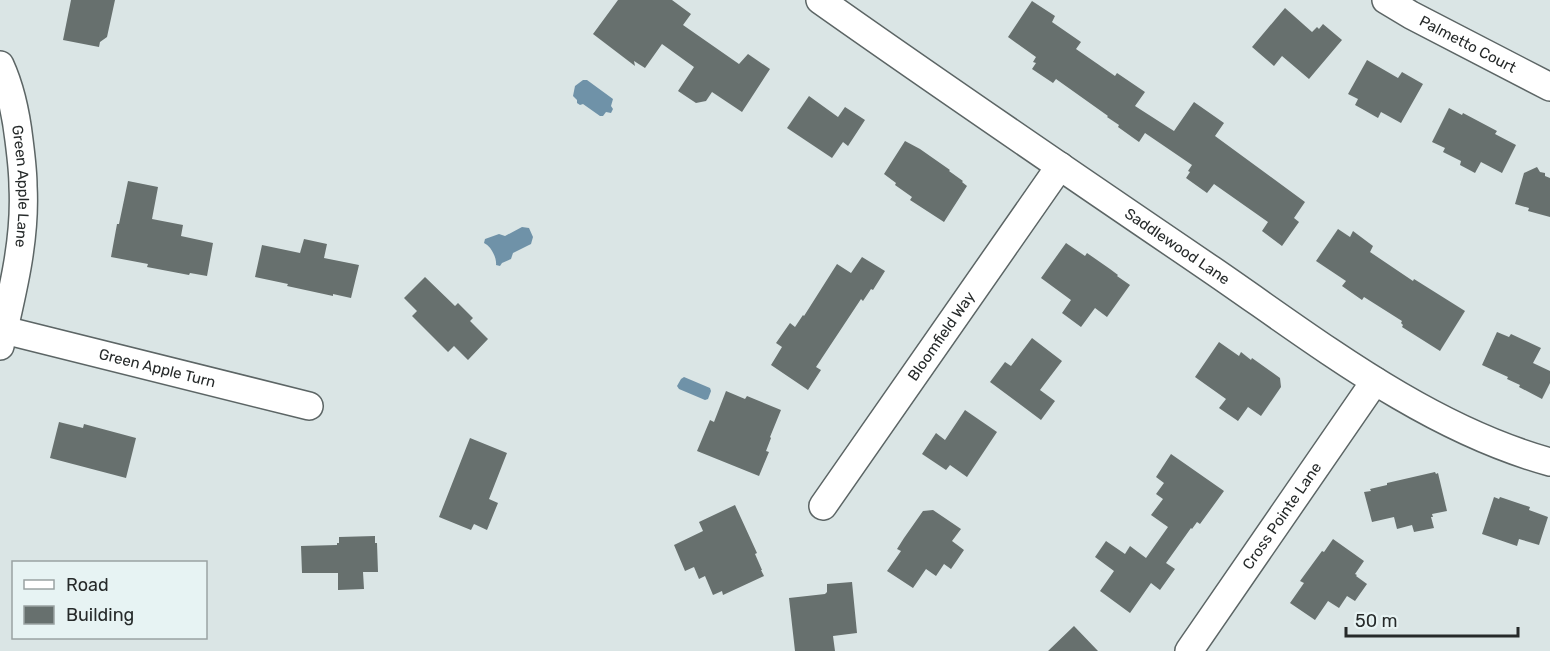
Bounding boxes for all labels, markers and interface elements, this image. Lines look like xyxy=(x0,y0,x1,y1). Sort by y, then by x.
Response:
street label: Palmetto Court xyxy=(1416,12,1519,77)
street label: Green Apple Lane xyxy=(8,124,32,249)
street label: Saddlewood Lane xyxy=(1121,204,1233,289)
street label: Bloomfield Way xyxy=(904,288,979,384)
street label: Green Apple Turn xyxy=(97,345,218,391)
street label: Cross Pointe Lane xyxy=(1239,459,1325,573)
legend xyxy=(12,561,207,639)
text: Road xyxy=(66,574,109,596)
scale bar xyxy=(1346,600,1518,638)
text: Building xyxy=(66,604,134,626)
text: 50 m xyxy=(1355,610,1398,632)

